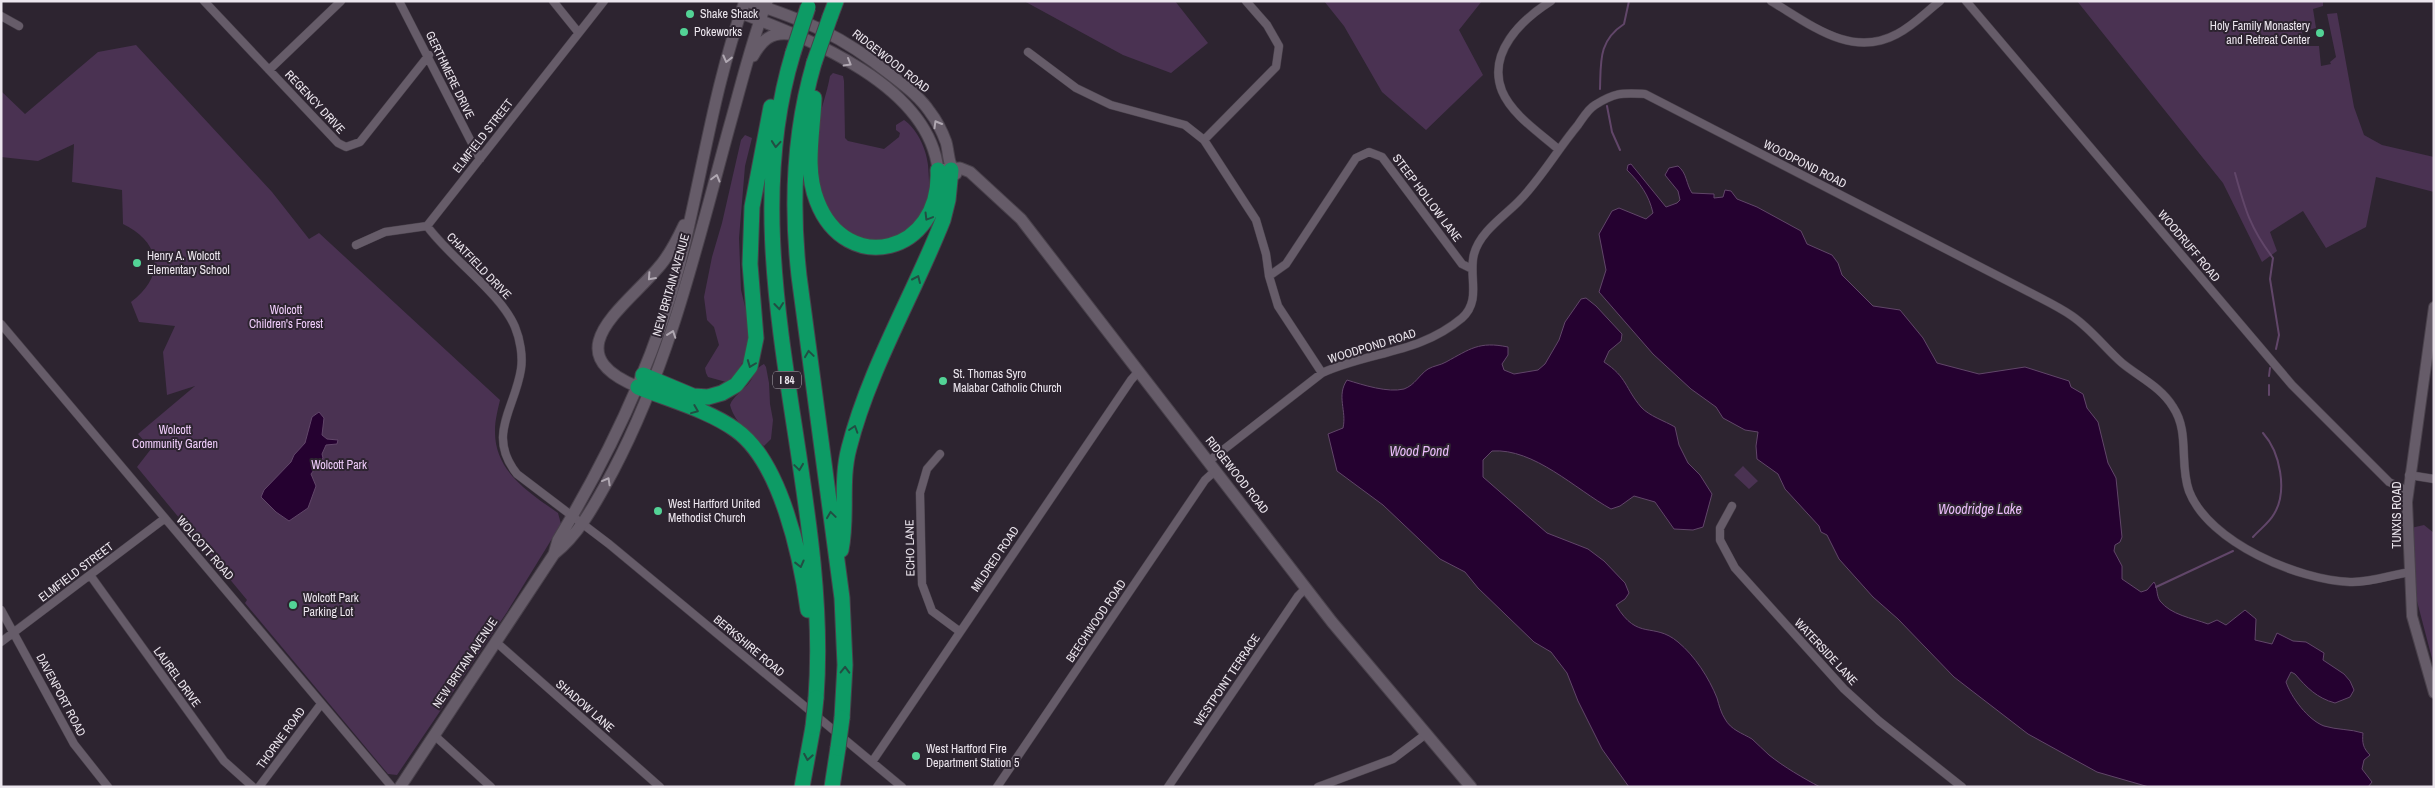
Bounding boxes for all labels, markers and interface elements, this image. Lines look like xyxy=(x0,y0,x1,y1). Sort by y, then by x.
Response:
place label: Shake Shack xyxy=(700,6,758,22)
marker: Shake Shack xyxy=(684,8,696,20)
place label: Holy Family Monastery and Retreat Center xyxy=(2210,18,2311,48)
place label: Pokeworks xyxy=(694,24,742,40)
marker: Pokeworks xyxy=(678,26,690,38)
street label: RIDGEWOOD ROAD xyxy=(849,26,933,96)
marker: Holy Family Monastery and Retreat Center xyxy=(2314,27,2326,39)
street label: GERTHMERE DRIVE xyxy=(422,29,478,121)
one-way arrow xyxy=(722,55,733,64)
one-way arrow xyxy=(843,57,852,67)
street label: REGENCY DRIVE xyxy=(281,67,349,137)
street label: ELMFIELD STREET xyxy=(449,96,517,176)
one-way arrow xyxy=(933,120,943,129)
street label: WOODPOND ROAD xyxy=(1761,136,1849,192)
one-way arrow xyxy=(770,141,781,149)
street label: STEEP HOLLOW LANE xyxy=(1389,151,1465,245)
one-way arrow xyxy=(710,174,720,183)
street label: WOODRUFF ROAD xyxy=(2154,207,2224,285)
one-way arrow xyxy=(925,211,935,220)
street label: CHATFIELD DRIVE xyxy=(443,229,515,303)
street label: NEW BRITAIN AVENUE xyxy=(649,232,693,338)
place label: Henry A. Wolcott Elementary School xyxy=(147,248,230,278)
marker: Henry A. Wolcott Elementary School xyxy=(131,257,143,269)
one-way arrow xyxy=(647,271,656,280)
one-way arrow xyxy=(910,275,921,284)
park label: Wolcott Children's Forest xyxy=(249,302,323,332)
one-way arrow xyxy=(773,303,784,311)
street label: WOODPOND ROAD xyxy=(1326,325,1418,367)
one-way arrow xyxy=(666,331,676,339)
one-way arrow xyxy=(804,350,815,358)
one-way arrow xyxy=(747,359,757,367)
place label: St. Thomas Syro Malabar Catholic Church xyxy=(953,366,1062,396)
road number: I 84 xyxy=(773,372,801,388)
marker: St. Thomas Syro Malabar Catholic Church xyxy=(937,375,949,387)
one-way arrow xyxy=(690,404,699,414)
park label: Wolcott Community Garden xyxy=(132,422,218,452)
one-way arrow xyxy=(849,426,859,434)
street label: RIDGEWOOD ROAD xyxy=(1202,433,1272,517)
water label: Wood Pond xyxy=(1389,442,1449,460)
park label: Wolcott Park xyxy=(311,457,367,473)
one-way arrow xyxy=(793,464,804,472)
one-way arrow xyxy=(601,477,611,486)
street label: TUNXIS ROAD xyxy=(2389,481,2405,549)
place label: West Hartford United Methodist Church xyxy=(668,496,760,526)
water label: Woodridge Lake xyxy=(1938,500,2022,518)
marker: West Hartford United Methodist Church xyxy=(652,505,664,517)
one-way arrow xyxy=(826,511,837,519)
street label: WOLCOTT ROAD xyxy=(173,512,237,584)
street label: ECHO LANE xyxy=(902,519,918,577)
street label: MILDRED ROAD xyxy=(967,523,1023,595)
street label: ELMFIELD STREET xyxy=(35,539,117,605)
one-way arrow xyxy=(794,560,805,569)
street label: BEECHWOOD ROAD xyxy=(1062,576,1130,666)
place label: Wolcott Park Parking Lot xyxy=(303,590,359,620)
marker: Wolcott Park Parking Lot xyxy=(287,599,299,611)
street label: BERKSHIRE ROAD xyxy=(710,612,788,680)
street label: NEW BRITAIN AVENUE xyxy=(429,615,501,711)
street label: WATERSIDE LANE xyxy=(1791,615,1861,689)
street label: WESTPOINT TERRACE xyxy=(1190,631,1264,729)
street label: LAUREL DRIVE xyxy=(150,644,204,710)
street label: DAVENPORT ROAD xyxy=(32,651,90,739)
one-way arrow xyxy=(840,665,850,673)
street label: SHADOW LANE xyxy=(552,676,618,736)
street label: THORNE ROAD xyxy=(253,704,309,772)
place label: West Hartford Fire Department Station 5 xyxy=(926,741,1020,771)
marker: West Hartford Fire Department Station 5 xyxy=(910,750,922,762)
one-way arrow xyxy=(804,753,814,762)

